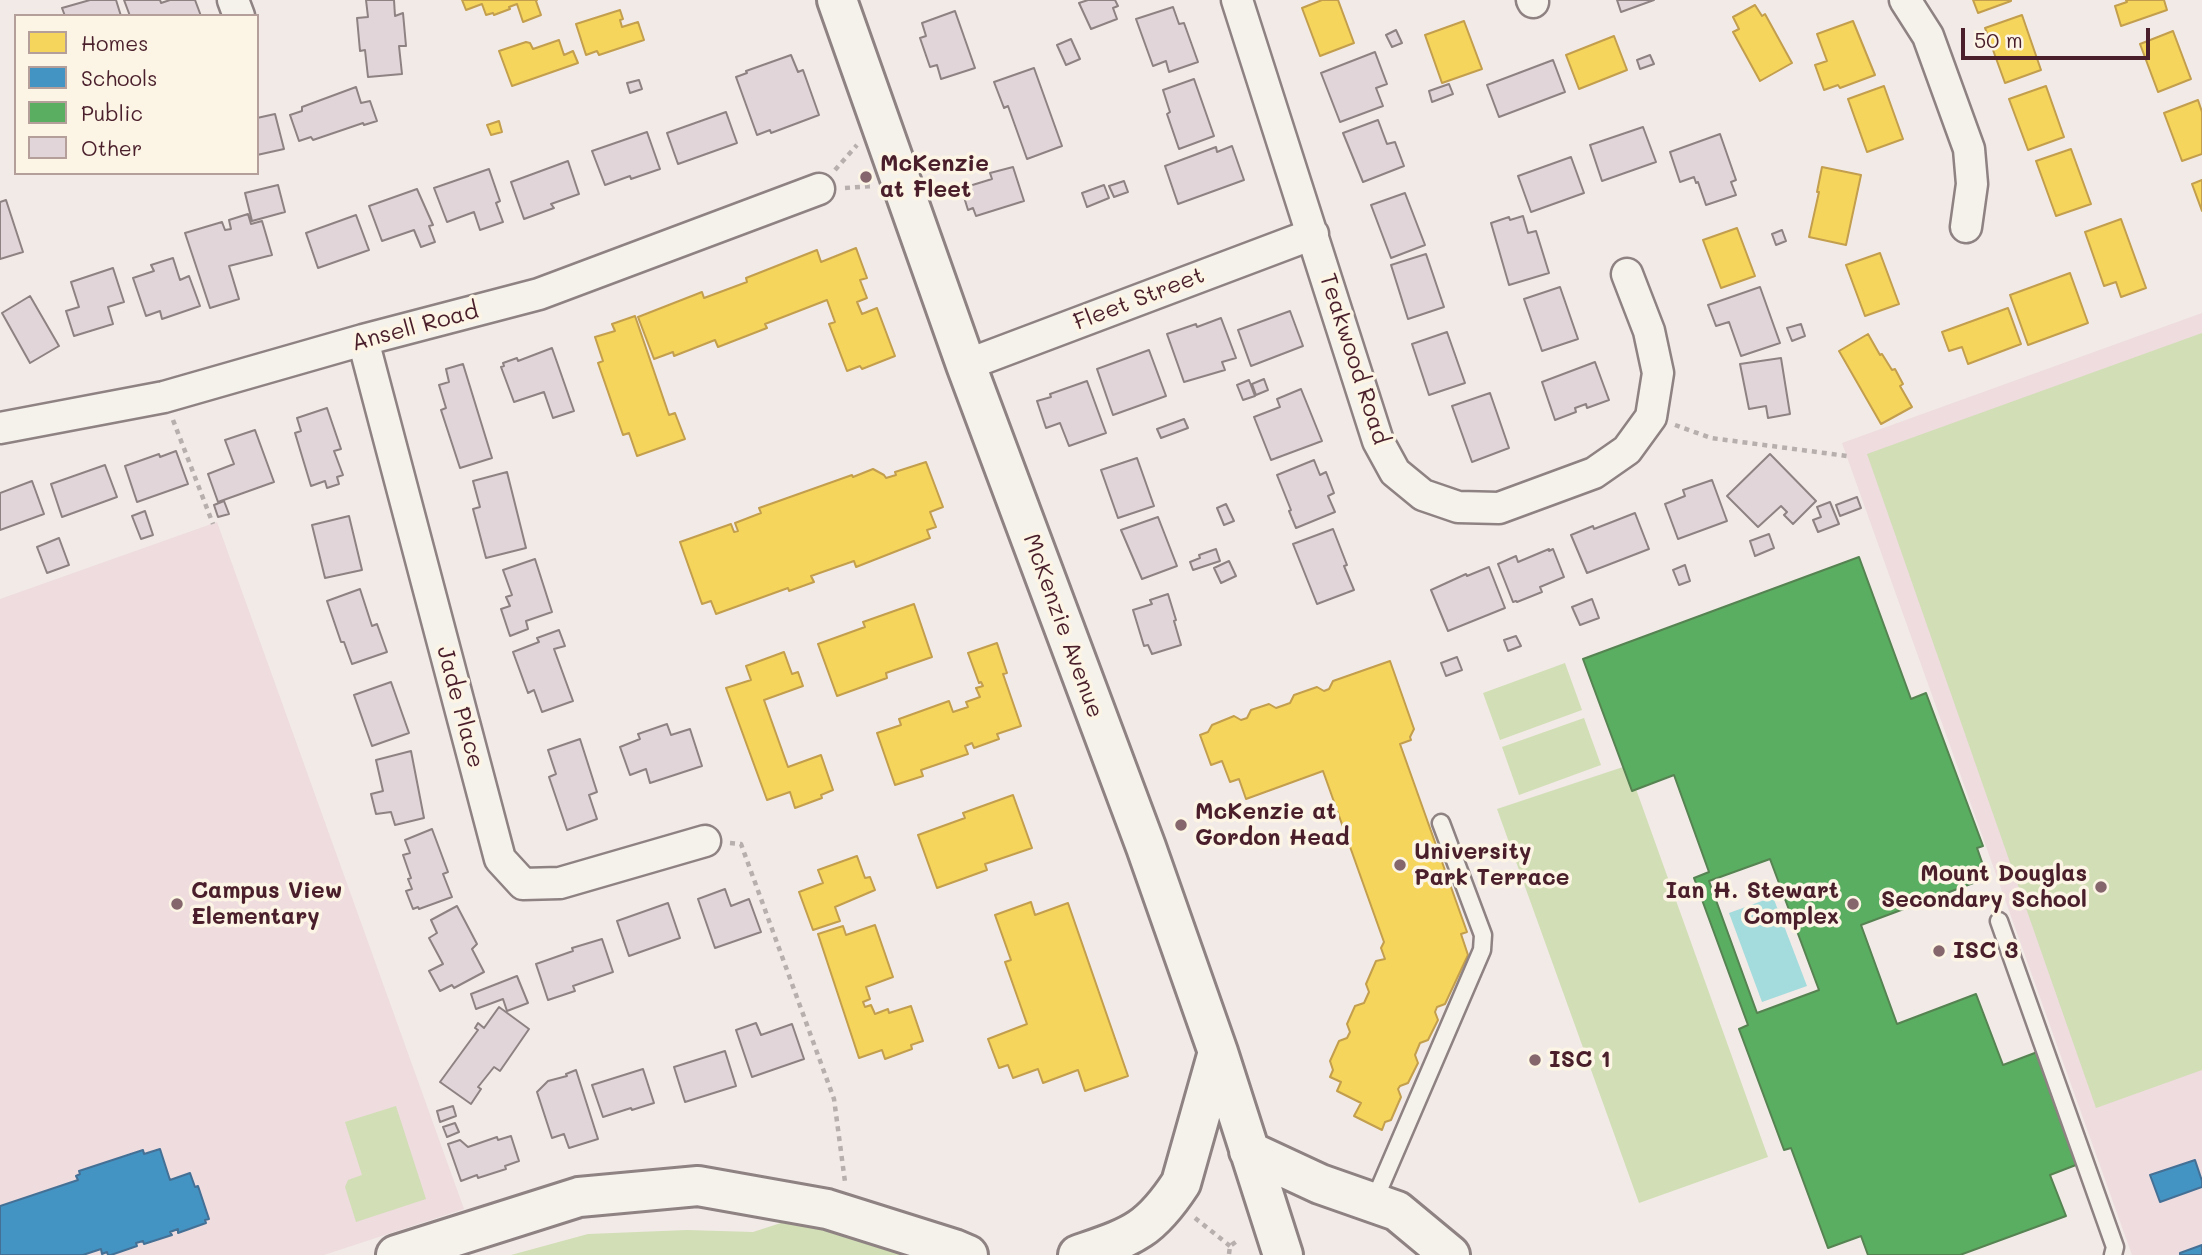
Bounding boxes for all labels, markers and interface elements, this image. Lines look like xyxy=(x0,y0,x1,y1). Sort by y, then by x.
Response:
legend xyxy=(14,14,259,175)
scale bar xyxy=(1964,14,2153,58)
text: 50 m xyxy=(1974,26,2023,53)
text: Homes xyxy=(81,29,148,56)
text: Schools xyxy=(81,64,157,91)
text: Public xyxy=(81,99,143,126)
text: Other xyxy=(81,134,142,161)
place label: McKenzie at Fleet xyxy=(880,150,989,204)
marker: McKenzie at Fleet xyxy=(858,169,874,185)
street label: Fleet Street xyxy=(1070,261,1208,337)
street label: Teakwood Road xyxy=(1313,270,1395,448)
street label: Ansell Road xyxy=(349,297,481,357)
street label: McKenzie Avenue xyxy=(1017,530,1109,722)
street label: Jade Place xyxy=(430,643,490,771)
place label: McKenzie at Gordon Head xyxy=(1195,798,1350,852)
marker: McKenzie at Gordon Head xyxy=(1173,817,1189,833)
place label: University Park Terrace xyxy=(1414,838,1569,892)
marker: University Park Terrace xyxy=(1392,857,1408,873)
place label: Mount Douglas Secondary School xyxy=(1881,860,2087,914)
place label: Campus View Elementary xyxy=(191,877,342,931)
place label: Ian H. Stewart Complex xyxy=(1665,877,1839,931)
marker: Mount Douglas Secondary School xyxy=(2093,879,2109,895)
marker: Campus View Elementary xyxy=(169,896,185,912)
marker: Ian H. Stewart Complex xyxy=(1845,896,1861,912)
place label: ISC 3 xyxy=(1953,937,2018,965)
marker: ISC 3 xyxy=(1931,943,1947,959)
place label: ISC 1 xyxy=(1549,1046,1611,1074)
marker: ISC 1 xyxy=(1527,1052,1543,1068)

